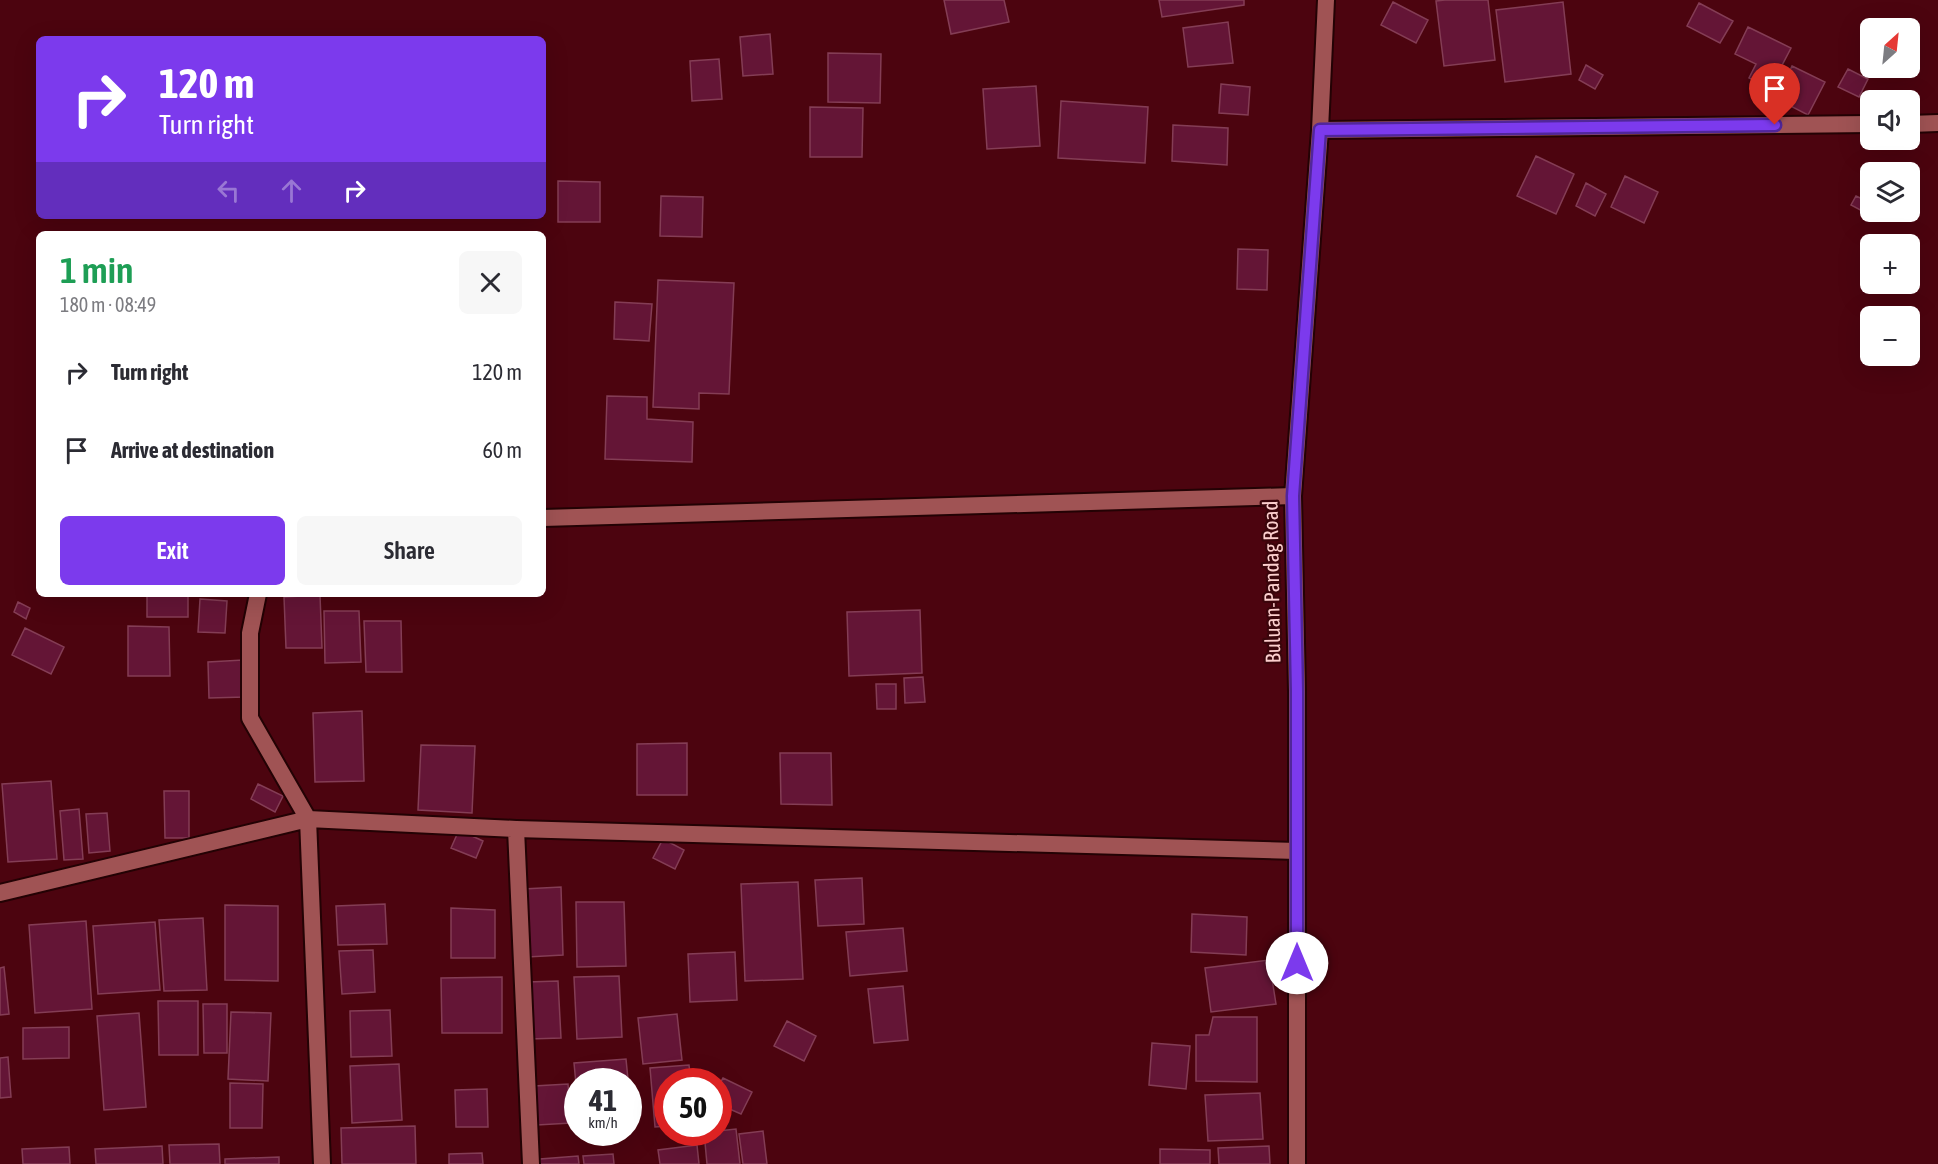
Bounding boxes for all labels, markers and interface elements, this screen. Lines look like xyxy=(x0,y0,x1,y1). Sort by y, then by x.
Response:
north arrow xyxy=(1860,18,1920,78)
map controls xyxy=(1860,18,1920,366)
text: 120 m xyxy=(159,59,254,107)
icon: right xyxy=(60,60,138,138)
pin xyxy=(1749,63,1800,125)
icon: arrive xyxy=(1758,72,1791,105)
button: sound xyxy=(1860,90,1920,150)
text: Turn right xyxy=(159,109,254,140)
button: layers xyxy=(1860,162,1920,222)
icon: left xyxy=(212,174,245,207)
icon: ahead xyxy=(275,174,308,207)
icon: right xyxy=(338,174,371,207)
button: + xyxy=(1860,234,1920,294)
text: 1 min xyxy=(60,249,134,291)
button: close xyxy=(459,251,522,314)
text: 180 m · 08:49 xyxy=(60,293,156,316)
button: − xyxy=(1860,306,1920,366)
icon: right xyxy=(60,356,93,389)
text: Turn right xyxy=(111,359,188,385)
text: 120 m xyxy=(472,359,522,385)
icon: arrive xyxy=(60,434,93,467)
text: Arrive at destination xyxy=(111,437,274,463)
text: 60 m xyxy=(482,437,522,463)
street label: Buluan-Pandag Road xyxy=(1258,501,1284,663)
button: Exit xyxy=(60,516,285,585)
button: Share xyxy=(297,516,522,585)
position arrow xyxy=(1265,931,1329,995)
speed limit sign: 50 xyxy=(654,1068,732,1146)
text: 41 xyxy=(589,1083,617,1117)
text: km/h xyxy=(588,1114,618,1131)

